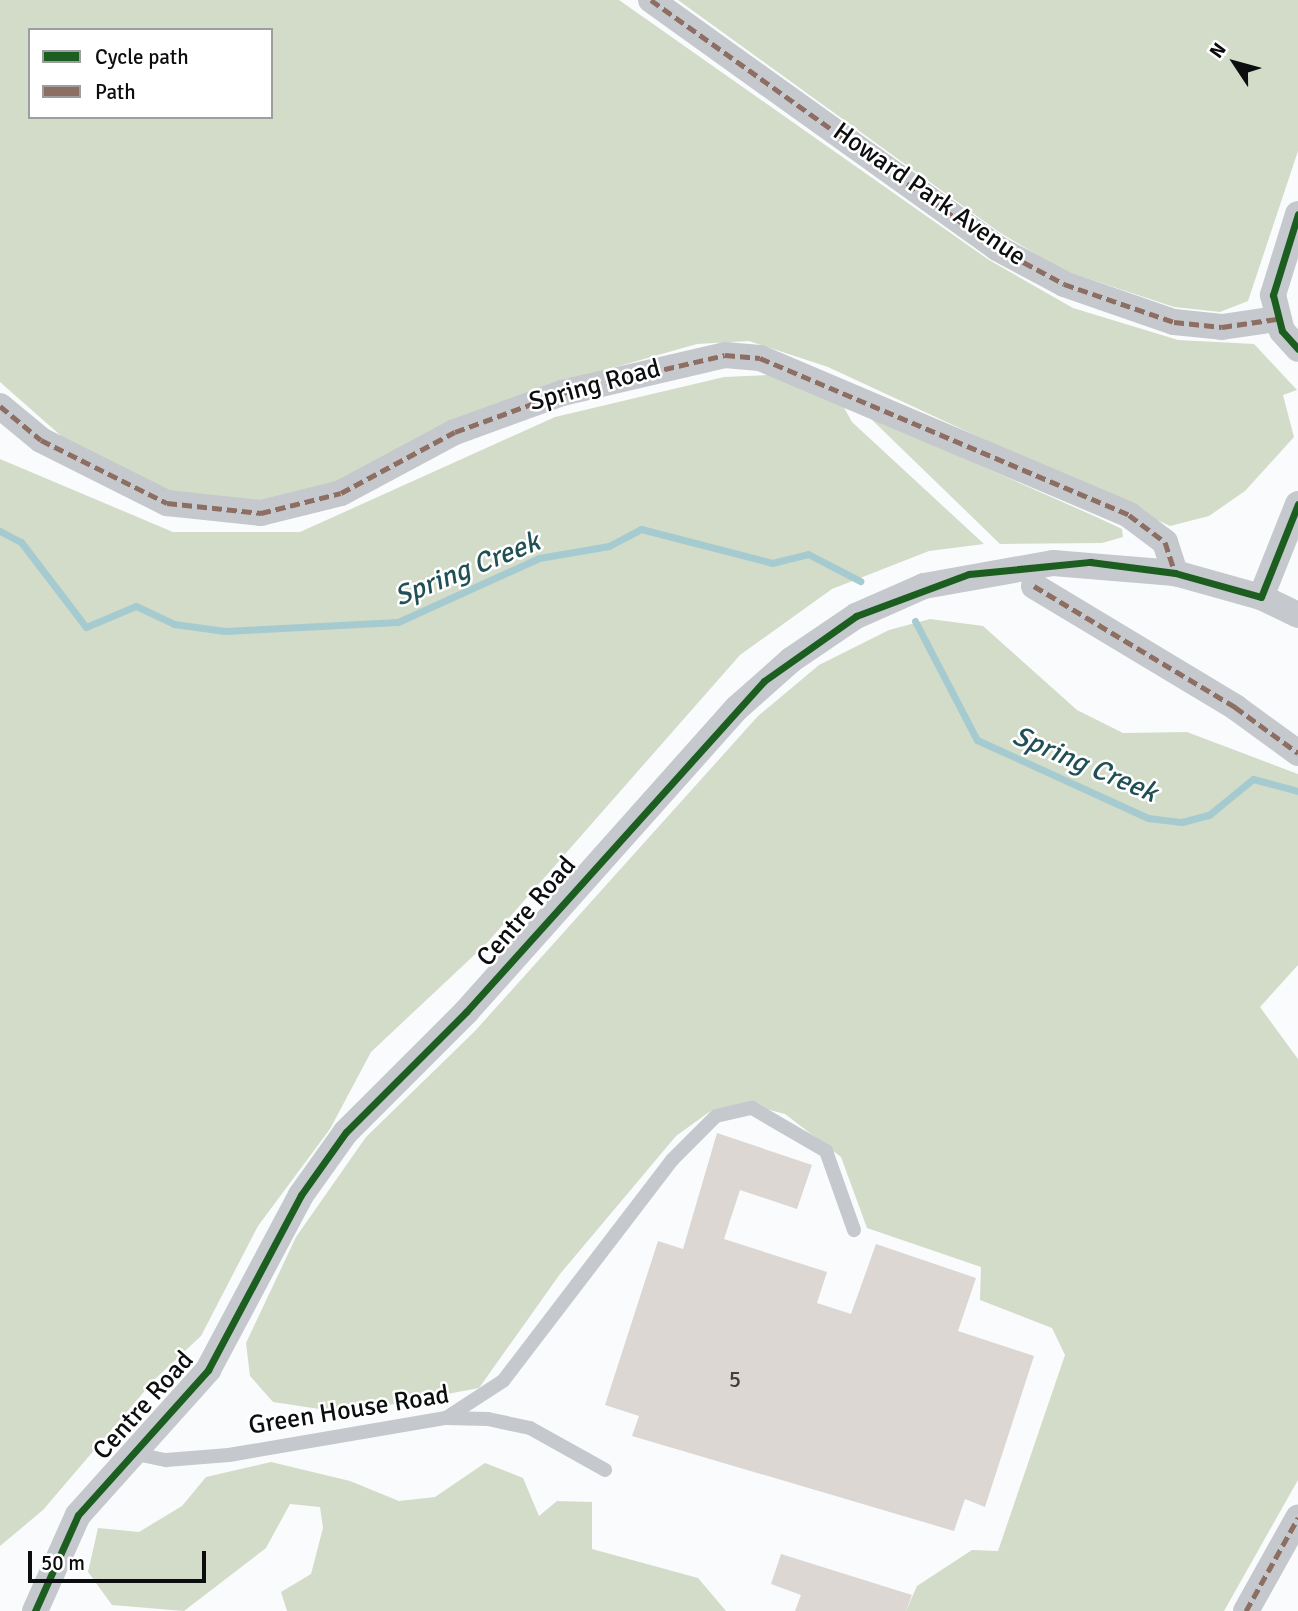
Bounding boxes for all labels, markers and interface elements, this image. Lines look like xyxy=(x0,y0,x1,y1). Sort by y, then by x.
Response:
legend xyxy=(28,28,273,119)
north arrow xyxy=(1200,28,1270,98)
text: N xyxy=(1204,38,1232,63)
text: Cycle path xyxy=(95,44,189,70)
text: Path xyxy=(95,79,136,105)
street label: Howard Park Avenue xyxy=(827,117,1031,273)
street label: Spring Road xyxy=(526,354,664,418)
water label: Spring Creek xyxy=(389,525,545,613)
water label: Spring Creek xyxy=(1008,718,1162,810)
street label: Centre Road xyxy=(471,851,583,973)
street label: Centre Road xyxy=(87,1345,201,1467)
house number: 5 xyxy=(729,1366,741,1394)
street label: Green House Road xyxy=(246,1380,452,1442)
scale bar xyxy=(32,1538,210,1582)
text: 50 m xyxy=(41,1550,85,1576)

